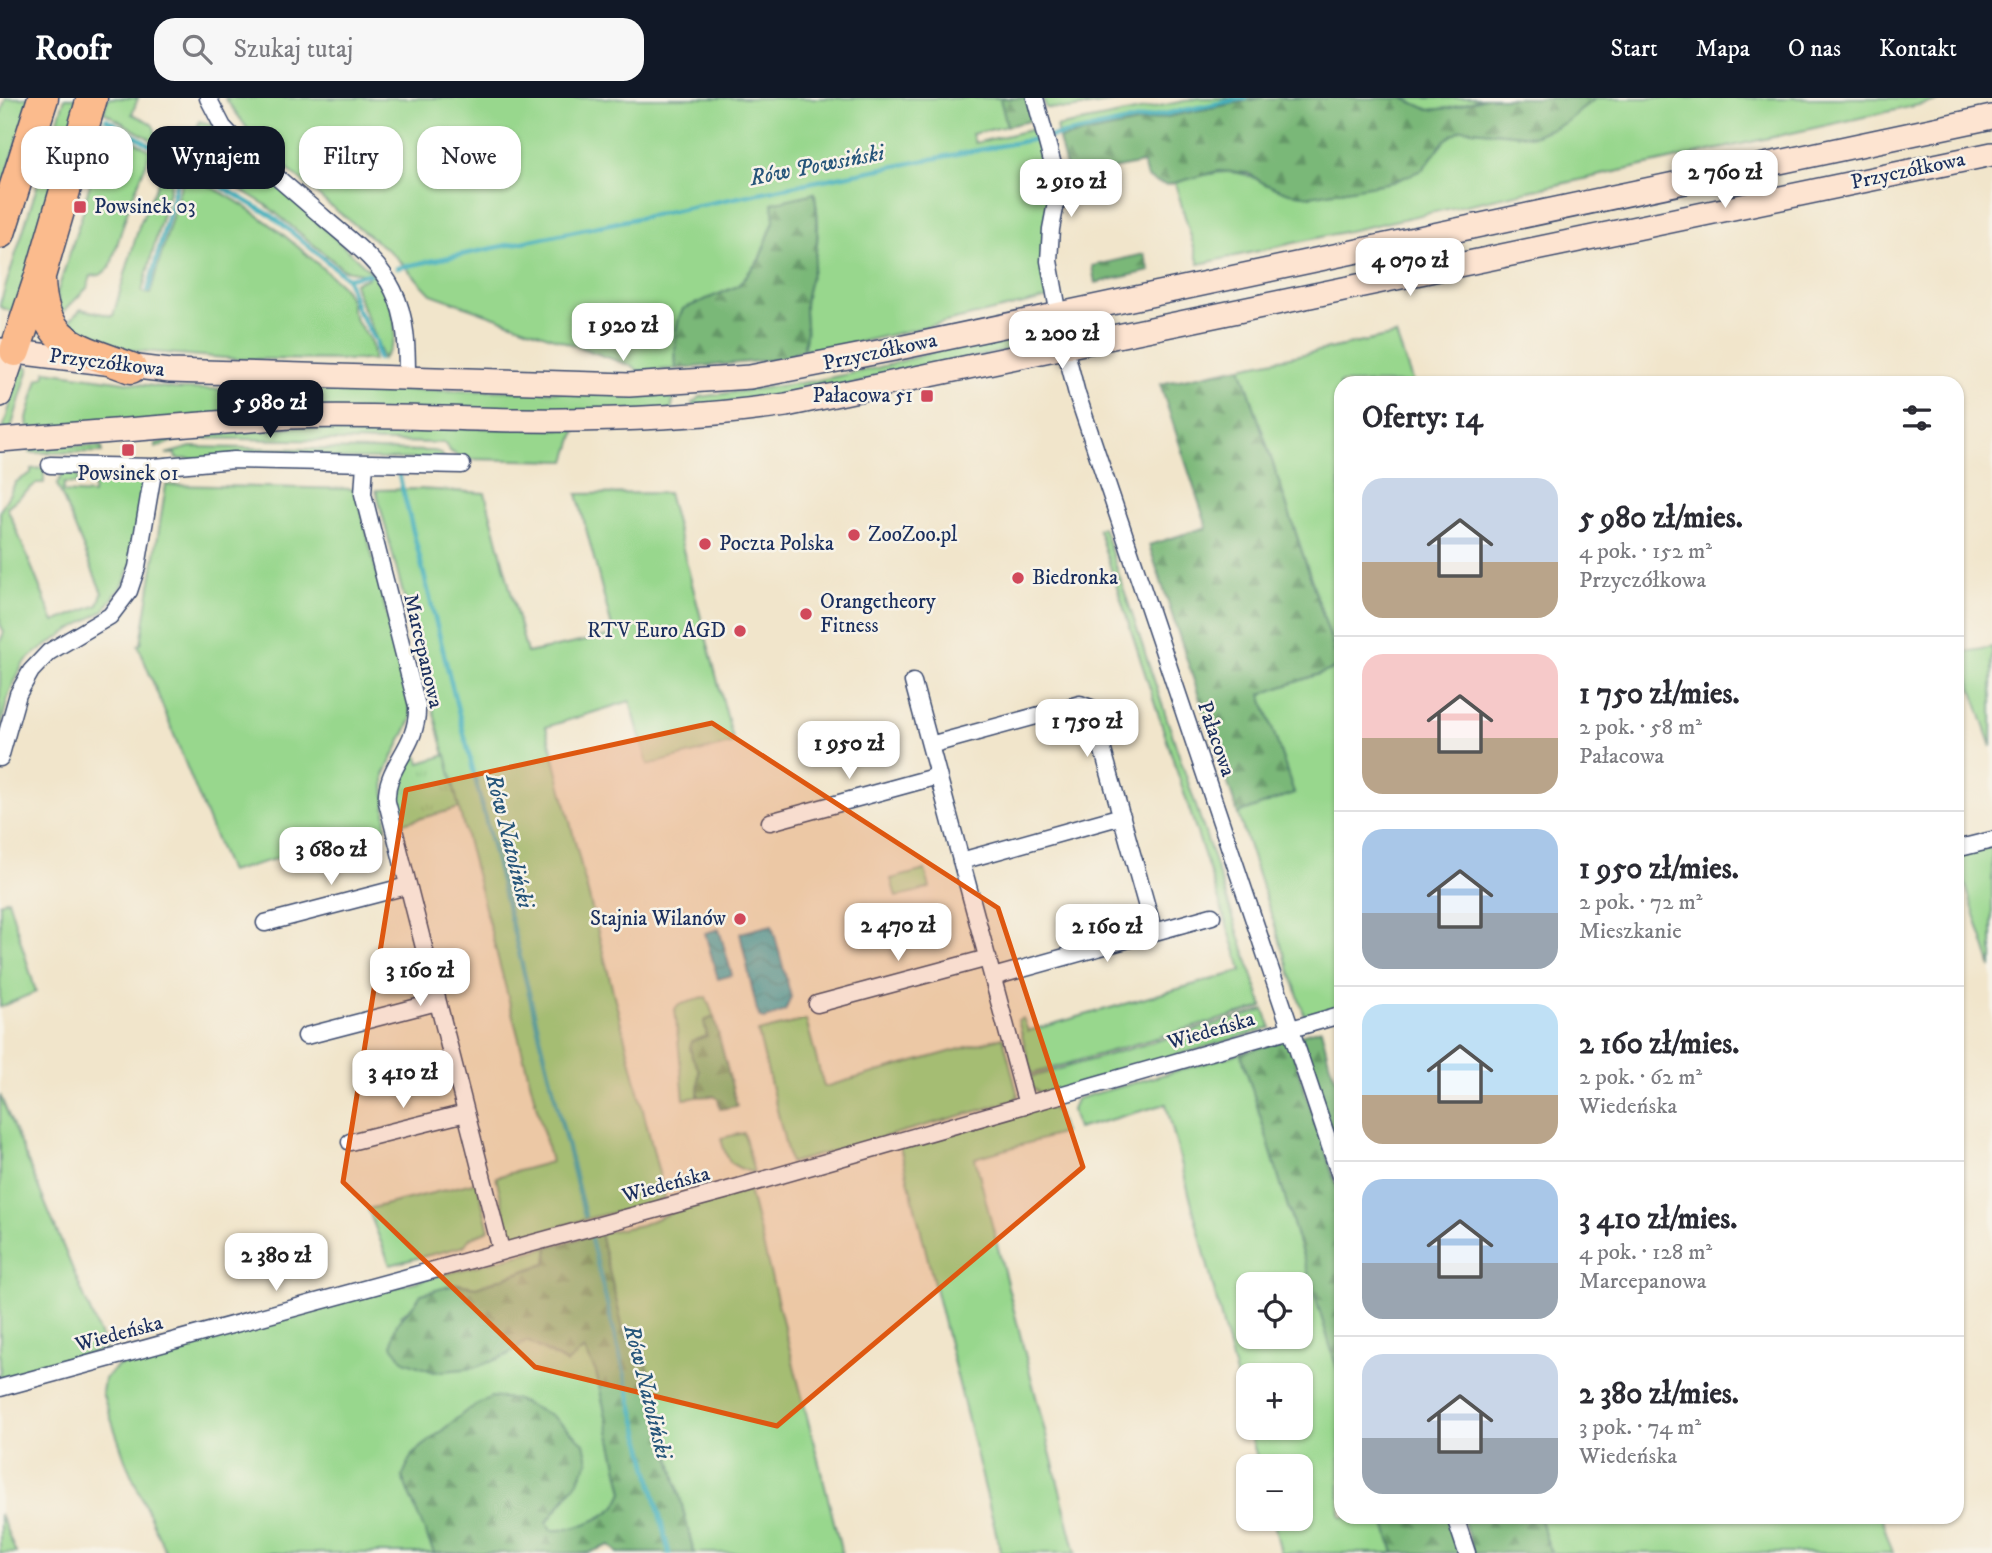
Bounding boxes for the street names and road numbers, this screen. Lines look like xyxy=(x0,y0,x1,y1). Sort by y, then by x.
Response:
street label: Przyczółkowa xyxy=(1848,146,1968,196)
street label: Przyczółkowa xyxy=(820,327,940,377)
street label: Przyczółkowa xyxy=(48,343,166,383)
street label: Marcepanowa xyxy=(397,591,449,711)
street label: Pałacowa xyxy=(1191,698,1241,780)
street label: Wiedeńska xyxy=(1163,1006,1258,1056)
street label: Wiedeńska xyxy=(618,1161,713,1209)
street label: Wiedeńska xyxy=(71,1310,166,1358)

